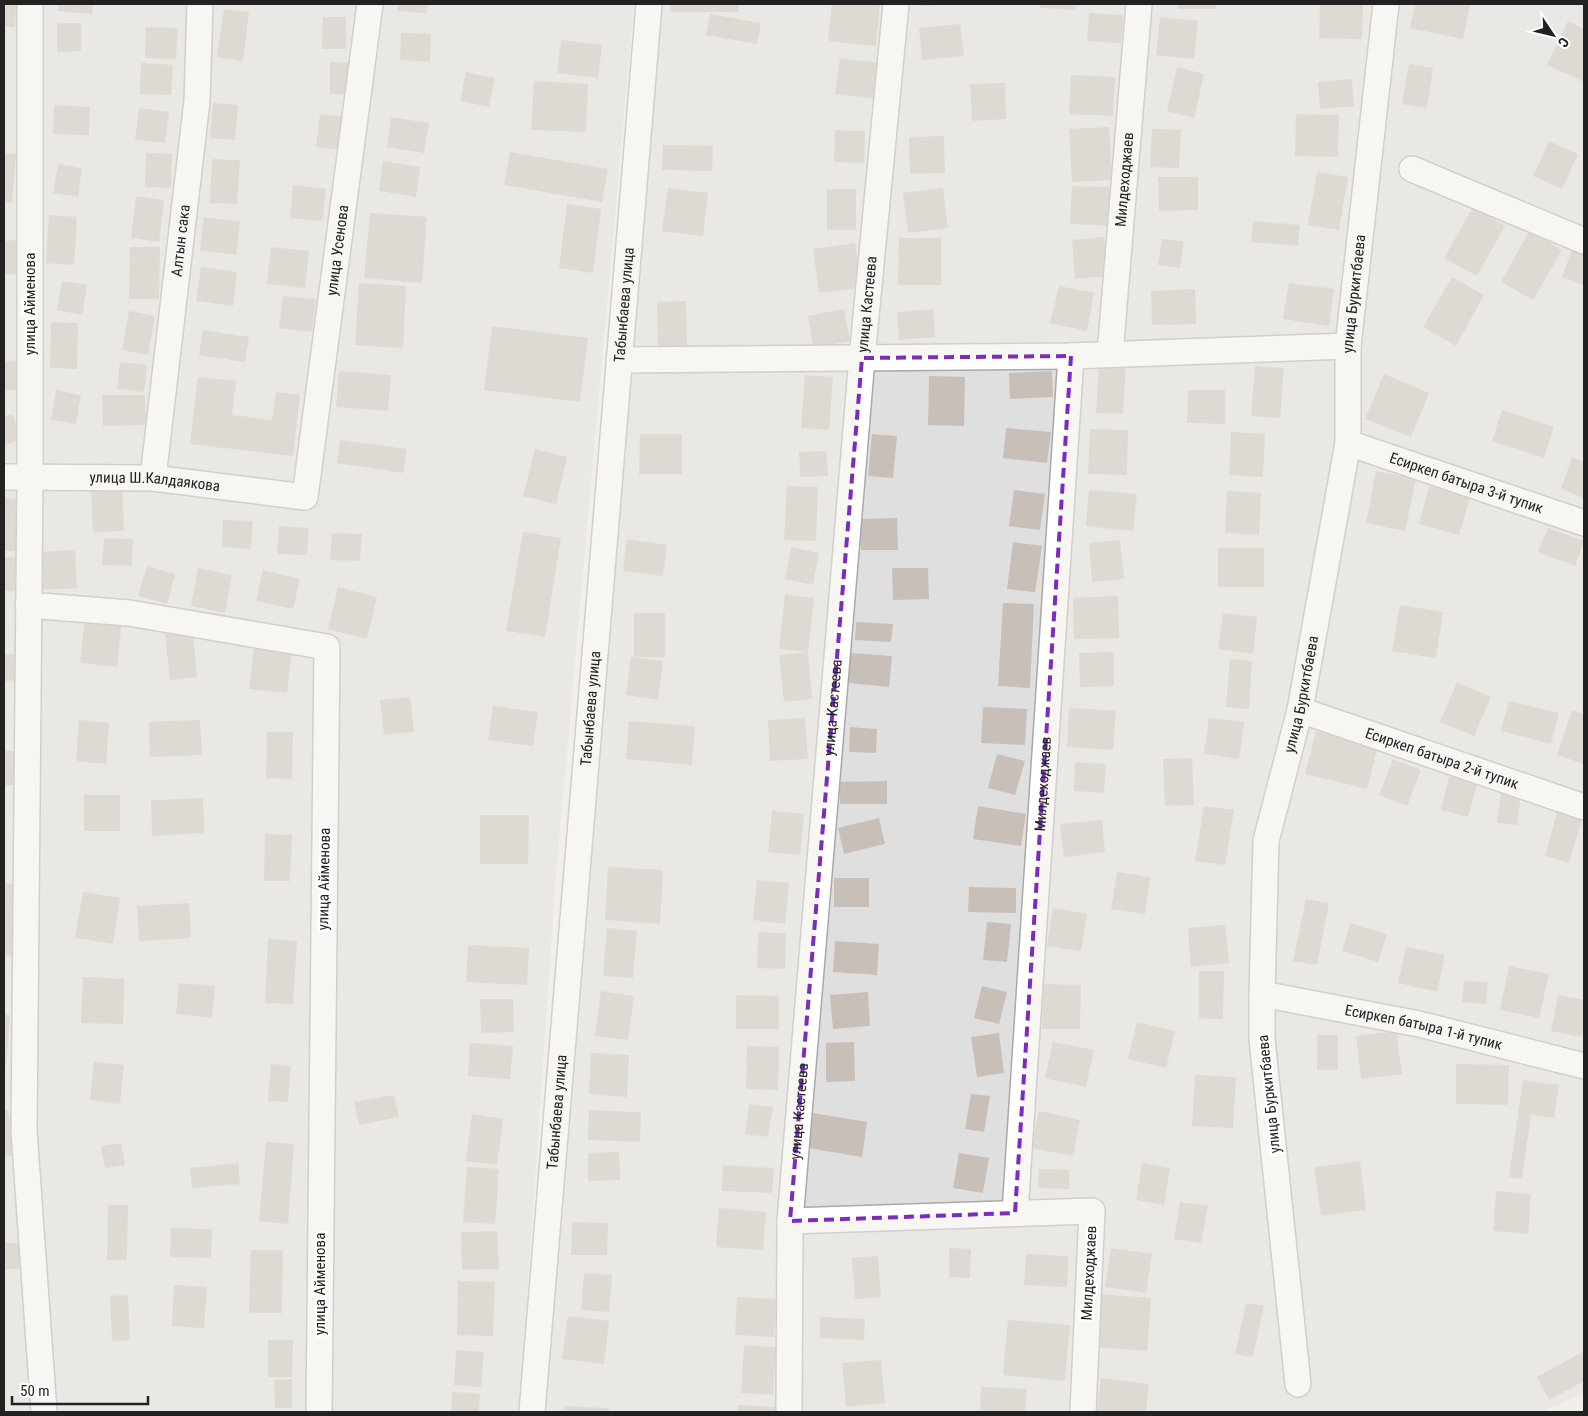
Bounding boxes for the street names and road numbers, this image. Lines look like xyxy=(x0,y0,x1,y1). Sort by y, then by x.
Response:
street label: Милдеходжаев xyxy=(1112,132,1137,228)
street label: Алтын сака xyxy=(168,203,194,278)
street label: улица Усенова xyxy=(323,204,352,297)
street label: улица Буркитбаева xyxy=(1339,234,1369,353)
street label: Табынбаева улица xyxy=(610,247,638,363)
street label: улица Айменова xyxy=(21,253,39,355)
street label: улица Кастеева xyxy=(854,255,881,353)
street label: Есиркеп батыра 3-й тупик xyxy=(1387,449,1546,517)
street label: улица Ш.Калдаякова xyxy=(89,469,221,495)
street label: улица Буркитбаева xyxy=(1280,634,1322,755)
street label: Табынбаева улица xyxy=(577,650,604,767)
street label: улица Кастеева xyxy=(820,659,846,757)
street label: Есиркеп батыра 2-й тупик xyxy=(1363,724,1521,793)
street label: Милдеходжаев xyxy=(1031,736,1055,832)
street label: улица Айменова xyxy=(314,828,334,930)
street label: Есиркеп батыра 1-й тупик xyxy=(1343,1001,1504,1054)
street label: улица Буркитбаева xyxy=(1254,1034,1284,1154)
street label: Табынбаева улица xyxy=(543,1054,571,1170)
street label: улица Кастеева xyxy=(786,1062,812,1160)
street label: Милдеходжаев xyxy=(1078,1225,1100,1321)
street label: улица Айменова xyxy=(311,1233,329,1335)

